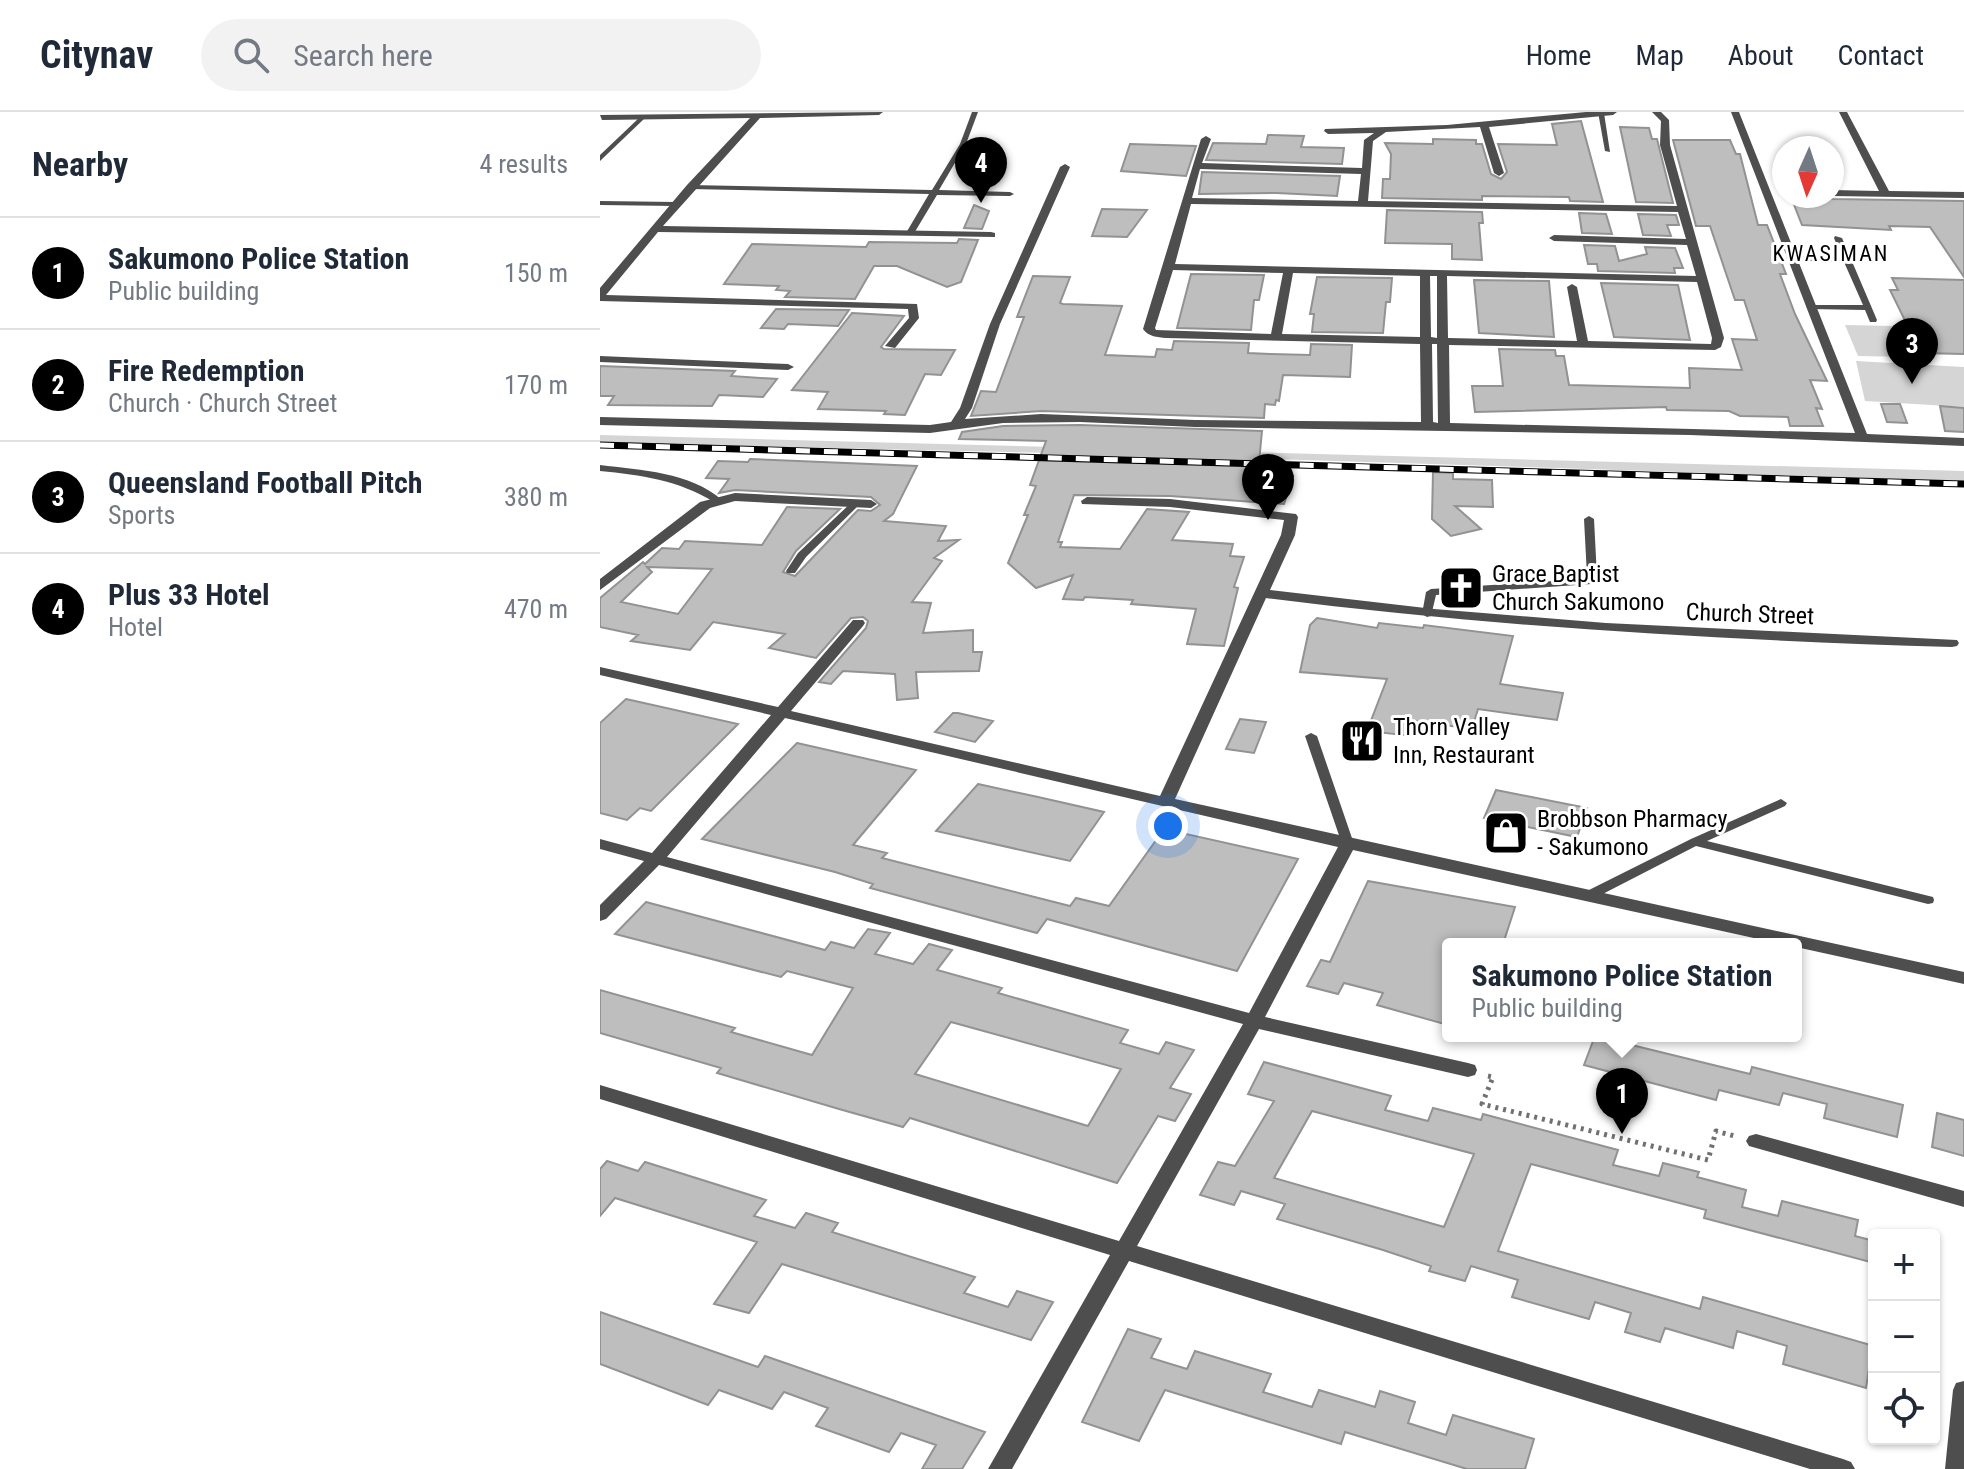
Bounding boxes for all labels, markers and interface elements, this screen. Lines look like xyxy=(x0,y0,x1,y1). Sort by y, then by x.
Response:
search box xyxy=(201,19,761,91)
text: Citynav xyxy=(40,33,153,77)
icon: search xyxy=(229,33,273,77)
text: Search here xyxy=(293,38,433,73)
text: Home xyxy=(1526,39,1591,72)
text: Map xyxy=(1635,39,1684,72)
text: About xyxy=(1728,39,1794,72)
text: Contact xyxy=(1838,39,1924,72)
north arrow xyxy=(1772,136,1844,208)
pin: 4 xyxy=(955,137,1007,203)
text: Nearby xyxy=(32,144,128,184)
text: 4 results xyxy=(479,149,568,179)
text: Sakumono Police Station xyxy=(108,241,409,276)
district label: KWASIMAN xyxy=(1772,241,1890,266)
text: 1 xyxy=(51,258,65,288)
text: 150 m xyxy=(504,258,568,288)
text: Public building xyxy=(108,276,259,306)
pin: 3 xyxy=(1886,318,1938,384)
text: Fire Redemption xyxy=(108,353,305,388)
text: 2 xyxy=(51,370,65,400)
text: 170 m xyxy=(504,370,568,400)
text: Church · Church Street xyxy=(108,388,337,418)
pin: 2 xyxy=(1242,454,1294,520)
text: Queensland Football Pitch xyxy=(108,465,423,500)
text: 3 xyxy=(51,482,65,512)
text: 380 m xyxy=(504,482,568,512)
text: Sports xyxy=(108,500,175,530)
place label: Grace Baptist Church Sakumono xyxy=(1492,560,1664,616)
church icon: Grace Baptist Church Sakumono xyxy=(1437,564,1485,612)
text: Plus 33 Hotel xyxy=(108,577,270,612)
text: 4 xyxy=(51,594,65,624)
text: 470 m xyxy=(504,594,568,624)
street label: Church Street xyxy=(1685,598,1815,630)
text: Hotel xyxy=(108,612,163,642)
place label: Thorn Valley Inn, Restaurant xyxy=(1393,713,1535,769)
restaurant icon: Thorn Valley Inn, Restaurant xyxy=(1338,717,1386,765)
place label: Brobbson Pharmacy - Sakumono xyxy=(1537,805,1727,861)
your location xyxy=(1148,806,1188,846)
shop icon: Brobbson Pharmacy - Sakumono xyxy=(1482,809,1530,857)
popup xyxy=(1442,938,1802,1042)
text: Sakumono Police Station xyxy=(1471,958,1773,993)
text: Public building xyxy=(1471,993,1623,1023)
pin: 1 xyxy=(1596,1068,1648,1134)
map controls xyxy=(1868,1229,1940,1445)
button: + xyxy=(1868,1229,1940,1301)
button: − xyxy=(1868,1301,1940,1373)
button: locate xyxy=(1868,1373,1940,1445)

